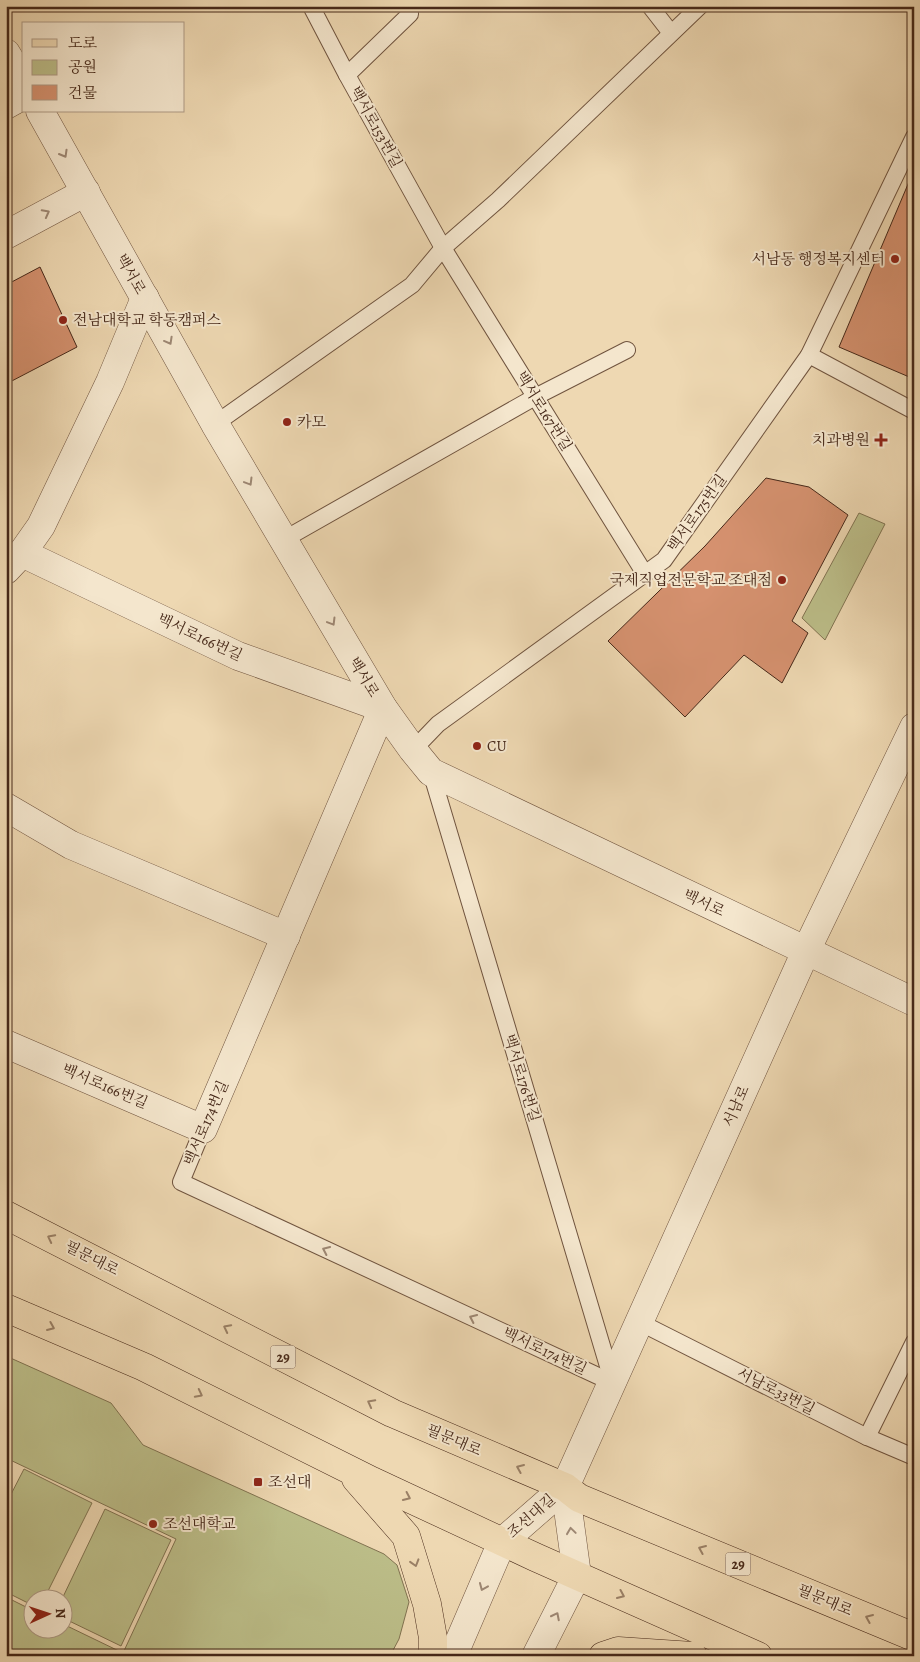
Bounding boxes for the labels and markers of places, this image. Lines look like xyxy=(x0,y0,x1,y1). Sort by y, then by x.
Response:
place label: 서남동 행정복지센터 xyxy=(752,249,885,269)
marker: 서남동 행정복지센터 xyxy=(889,253,901,265)
place label: 전남대학교 학동캠퍼스 xyxy=(73,310,221,330)
marker: 전남대학교 학동캠퍼스 xyxy=(57,314,69,326)
place label: 카모 xyxy=(297,412,326,432)
marker: 카모 xyxy=(281,416,293,428)
place label: 치과병원 xyxy=(812,430,870,450)
marker: 치과병원 xyxy=(874,433,888,447)
place label: 국제직업전문학교 조대점 xyxy=(610,570,772,590)
marker: 국제직업전문학교 조대점 xyxy=(776,574,788,586)
place label: CU xyxy=(487,736,507,756)
marker: CU xyxy=(471,740,483,752)
place label: 조선대 xyxy=(268,1472,311,1492)
marker: 조선대 xyxy=(252,1476,264,1488)
place label: 조선대학교 xyxy=(163,1514,236,1534)
marker: 조선대학교 xyxy=(147,1518,159,1530)

